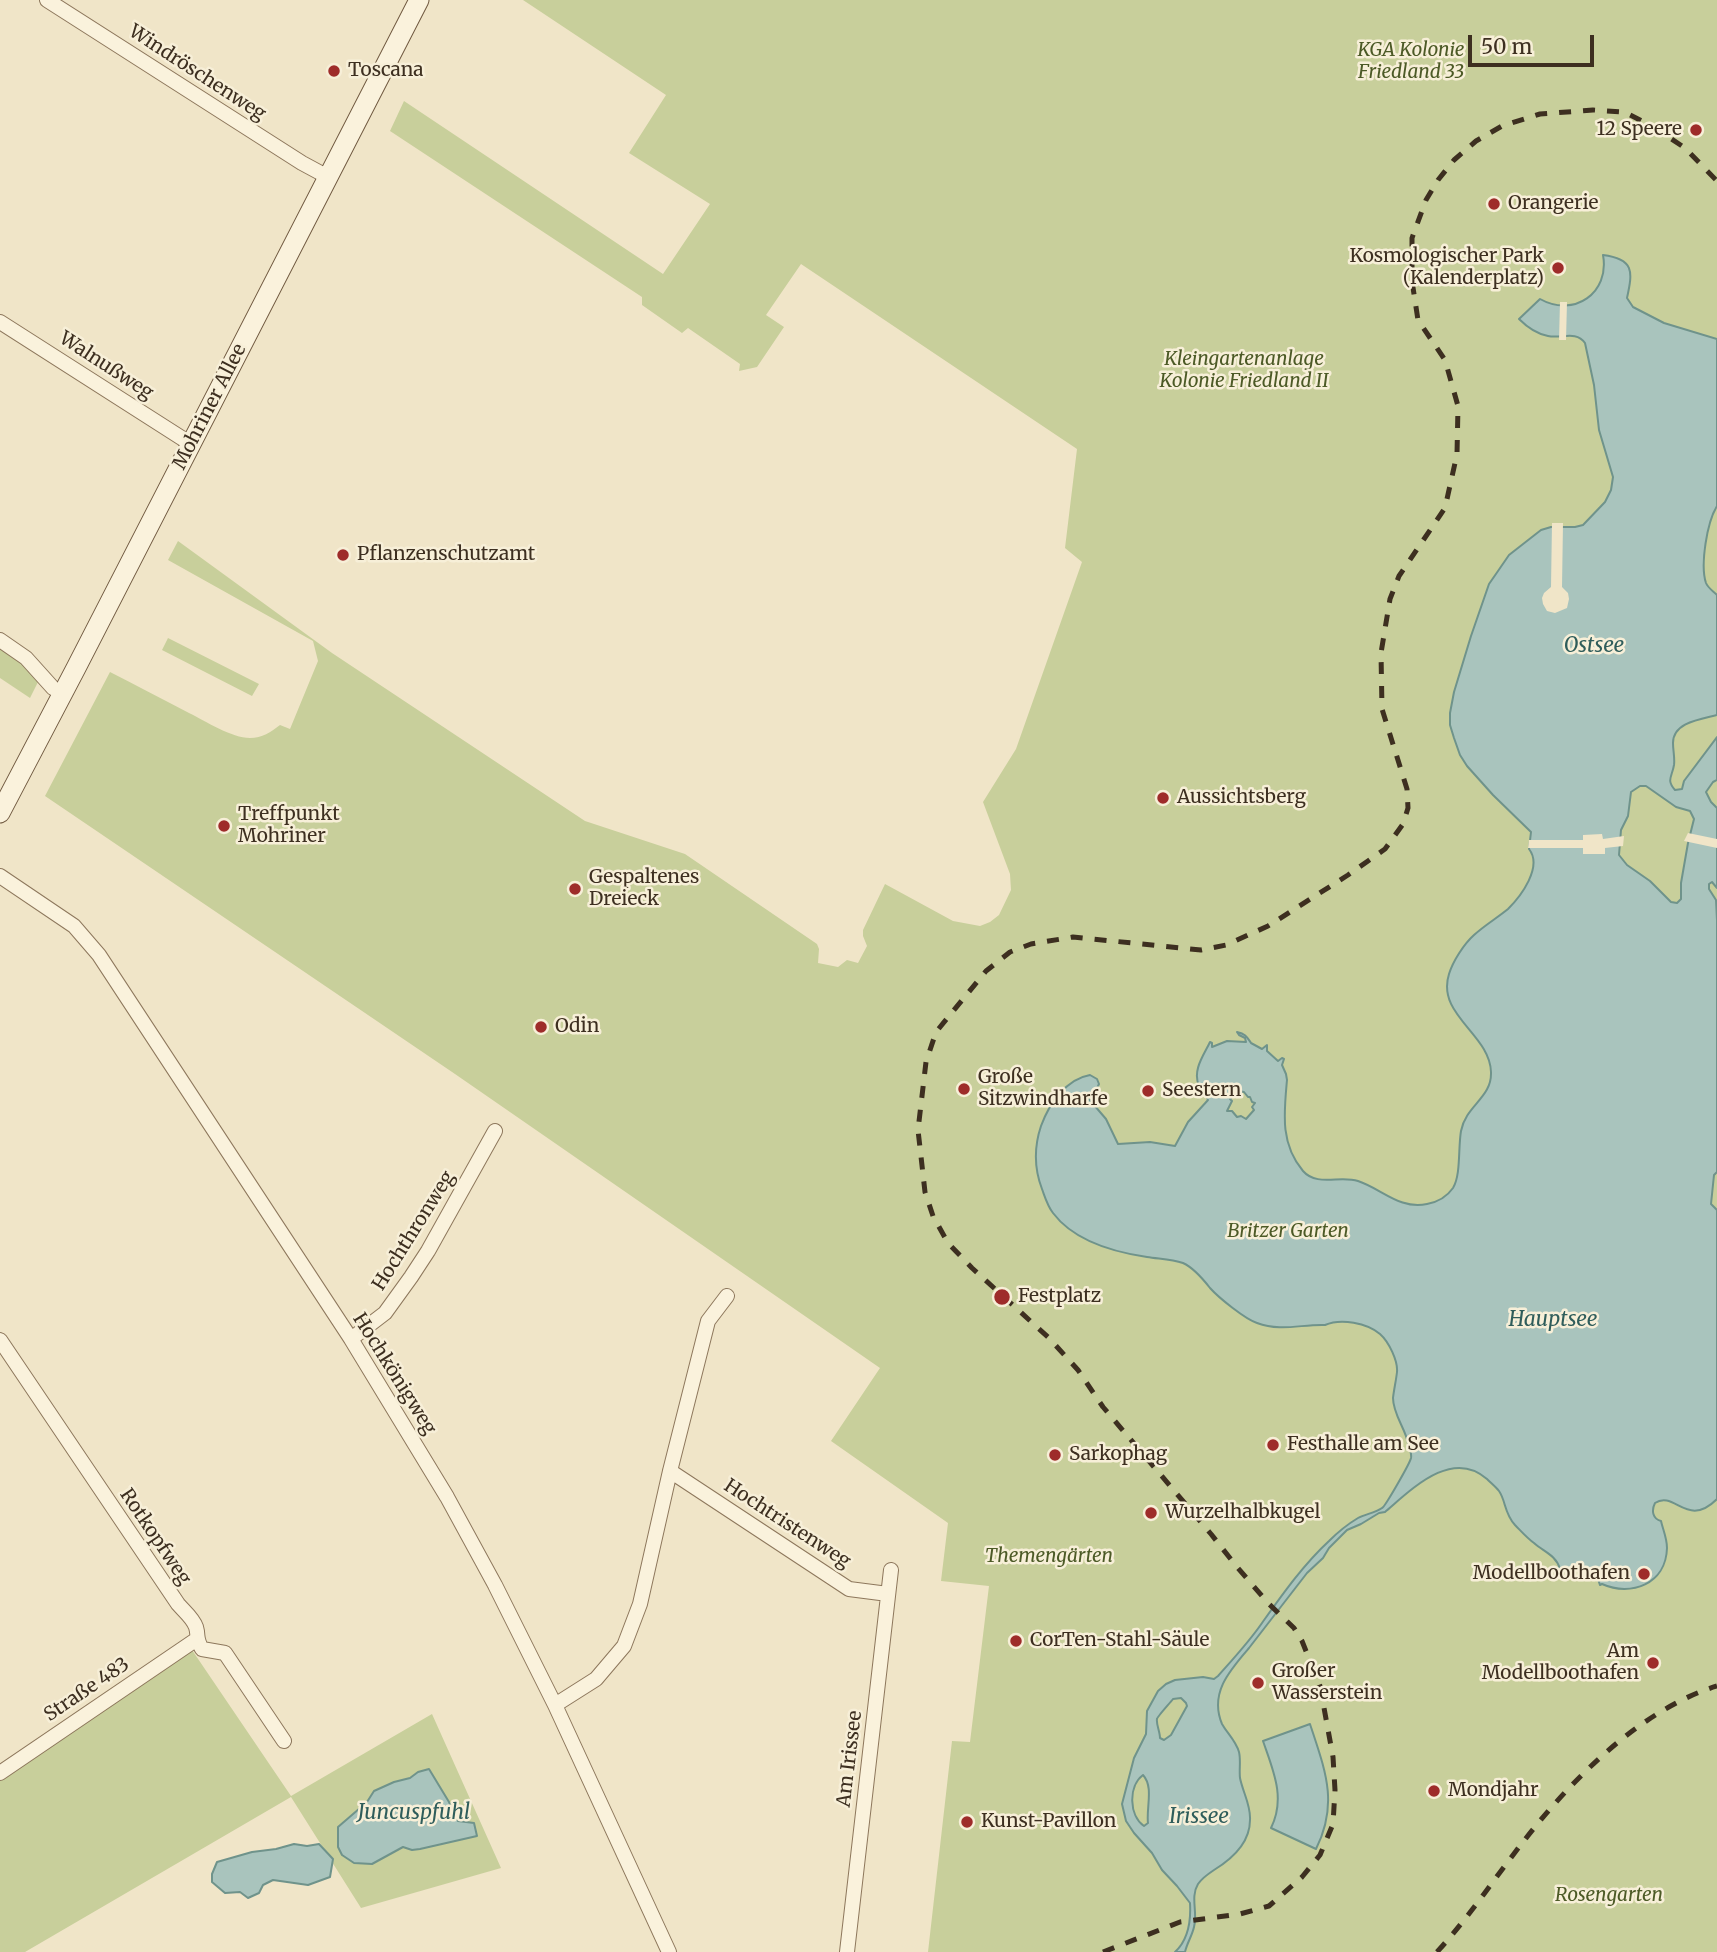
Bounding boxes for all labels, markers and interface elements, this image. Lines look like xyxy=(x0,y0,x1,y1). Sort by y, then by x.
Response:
street label: Windröschenweg xyxy=(124,20,270,126)
scale bar xyxy=(1472,21,1598,65)
text: 50 m xyxy=(1481,33,1532,60)
park label: KGA Kolonie Friedland 33 xyxy=(1357,40,1465,84)
place label: Toscana xyxy=(348,60,424,82)
marker: Toscana xyxy=(326,63,342,79)
place label: 12 Speere xyxy=(1596,119,1682,141)
marker: 12 Speere xyxy=(1688,122,1704,138)
place label: Orangerie xyxy=(1508,193,1599,215)
marker: Orangerie xyxy=(1486,196,1502,212)
place label: Kosmologischer Park (Kalenderplatz) xyxy=(1349,246,1544,290)
marker: Kosmologischer Park (Kalenderplatz) xyxy=(1550,260,1566,276)
street label: Walnußweg xyxy=(55,327,157,405)
street label: Mohriner Allee xyxy=(169,340,251,474)
park label: Kleingartenanlage Kolonie Friedland II xyxy=(1159,349,1329,393)
place label: Pflanzenschutzamt xyxy=(357,544,535,566)
marker: Pflanzenschutzamt xyxy=(335,547,351,563)
water label: Ostsee xyxy=(1564,633,1624,659)
place label: Aussichtsberg xyxy=(1177,787,1306,809)
marker: Aussichtsberg xyxy=(1155,790,1171,806)
place label: Treffpunkt Mohriner xyxy=(238,804,340,848)
marker: Treffpunkt Mohriner xyxy=(216,818,232,834)
place label: Gespaltenes Dreieck xyxy=(589,867,699,911)
marker: Gespaltenes Dreieck xyxy=(567,881,583,897)
place label: Odin xyxy=(555,1016,599,1038)
marker: Odin xyxy=(533,1019,549,1035)
place label: Große Sitzwindharfe xyxy=(978,1067,1108,1111)
place label: Seestern xyxy=(1162,1080,1241,1102)
marker: Große Sitzwindharfe xyxy=(956,1081,972,1097)
marker: Seestern xyxy=(1140,1083,1156,1099)
street label: Hochthronweg xyxy=(368,1167,460,1295)
park label: Britzer Garten xyxy=(1227,1221,1349,1243)
place label: Festplatz xyxy=(1018,1286,1101,1308)
marker: Festplatz xyxy=(992,1287,1012,1307)
water label: Hauptsee xyxy=(1509,1307,1597,1333)
street label: Hochkönigweg xyxy=(348,1309,440,1439)
place label: Festhalle am See xyxy=(1287,1434,1439,1456)
marker: Festhalle am See xyxy=(1265,1437,1281,1453)
place label: Sarkophag xyxy=(1069,1444,1167,1466)
marker: Sarkophag xyxy=(1047,1447,1063,1463)
street label: Hochtristenweg xyxy=(719,1475,855,1573)
street label: Rotkopfweg xyxy=(115,1485,195,1589)
place label: Wurzelhalbkugel xyxy=(1165,1502,1320,1524)
marker: Wurzelhalbkugel xyxy=(1143,1505,1159,1521)
park label: Themengärten xyxy=(985,1546,1113,1568)
place label: Modellboothafen xyxy=(1473,1563,1630,1585)
marker: Modellboothafen xyxy=(1636,1566,1652,1582)
place label: CorTen-Stahl-Säule xyxy=(1030,1630,1209,1652)
marker: CorTen-Stahl-Säule xyxy=(1008,1633,1024,1649)
place label: Am Modellboothafen xyxy=(1482,1641,1639,1685)
street label: Straße 483 xyxy=(40,1653,134,1727)
marker: Am Modellboothafen xyxy=(1645,1655,1661,1671)
place label: Großer Wasserstein xyxy=(1272,1661,1382,1705)
marker: Großer Wasserstein xyxy=(1250,1675,1266,1691)
street label: Am Irissee xyxy=(833,1709,867,1809)
place label: Mondjahr xyxy=(1448,1780,1539,1802)
marker: Mondjahr xyxy=(1426,1783,1442,1799)
water label: Juncuspfuhl xyxy=(358,1800,470,1826)
water label: Irissee xyxy=(1169,1804,1229,1830)
place label: Kunst-Pavillon xyxy=(981,1811,1116,1833)
marker: Kunst-Pavillon xyxy=(959,1814,975,1830)
park label: Rosengarten xyxy=(1555,1885,1663,1907)

